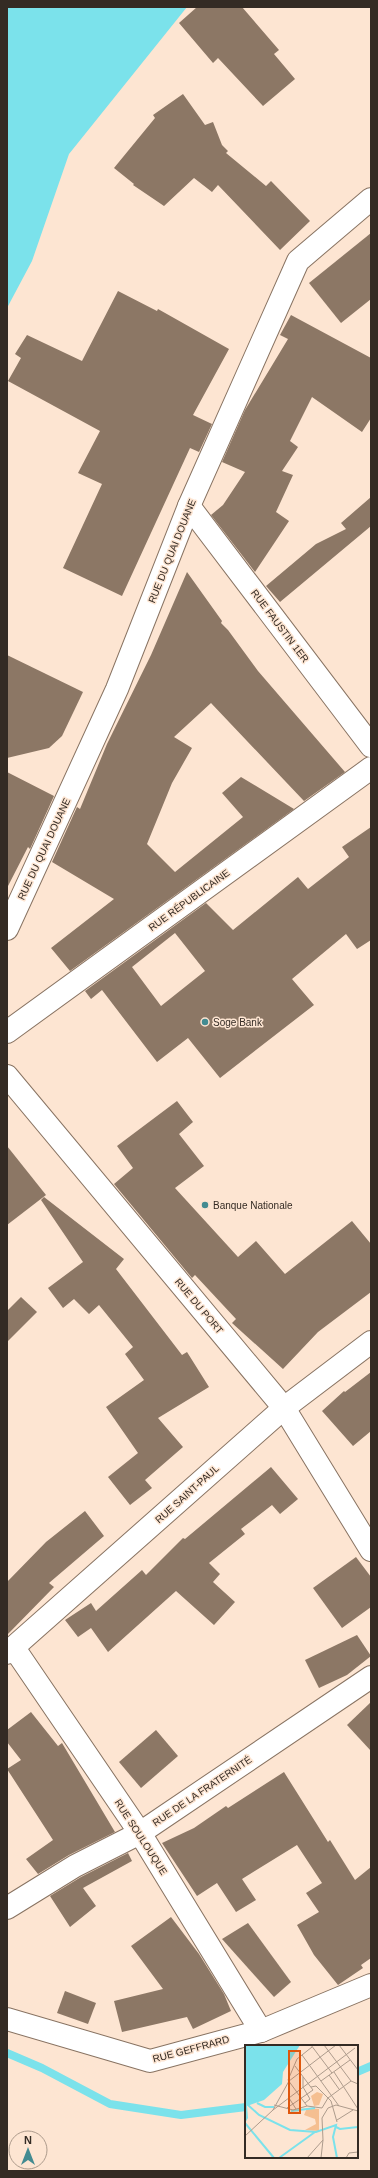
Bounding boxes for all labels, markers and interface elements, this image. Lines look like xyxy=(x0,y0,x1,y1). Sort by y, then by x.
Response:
street label: RUE DU QUAI DOUANE xyxy=(146,497,198,605)
street label: RUE FAUSTIN 1ER xyxy=(249,587,311,665)
street label: RUE DU QUAI DOUANE xyxy=(16,796,73,902)
street label: RUE RÉPUBLICAINE xyxy=(146,866,232,933)
marker: Soge Bank xyxy=(200,1017,210,1027)
place label: Soge Bank xyxy=(213,1017,263,1028)
marker: Banque Nationale xyxy=(200,1200,210,1210)
place label: Banque Nationale xyxy=(213,1200,293,1211)
street label: RUE DU PORT xyxy=(173,1276,225,1336)
street label: RUE SAINT-PAUL xyxy=(153,1462,221,1525)
street label: RUE DE LA FRATERNITÉ xyxy=(150,1753,254,1828)
street label: RUE SOULOUQUE xyxy=(112,1797,170,1877)
street label: RUE GEFFRARD xyxy=(151,2033,231,2065)
inset map xyxy=(245,2045,358,2158)
north arrow xyxy=(8,2130,48,2170)
text: N xyxy=(24,2134,32,2146)

